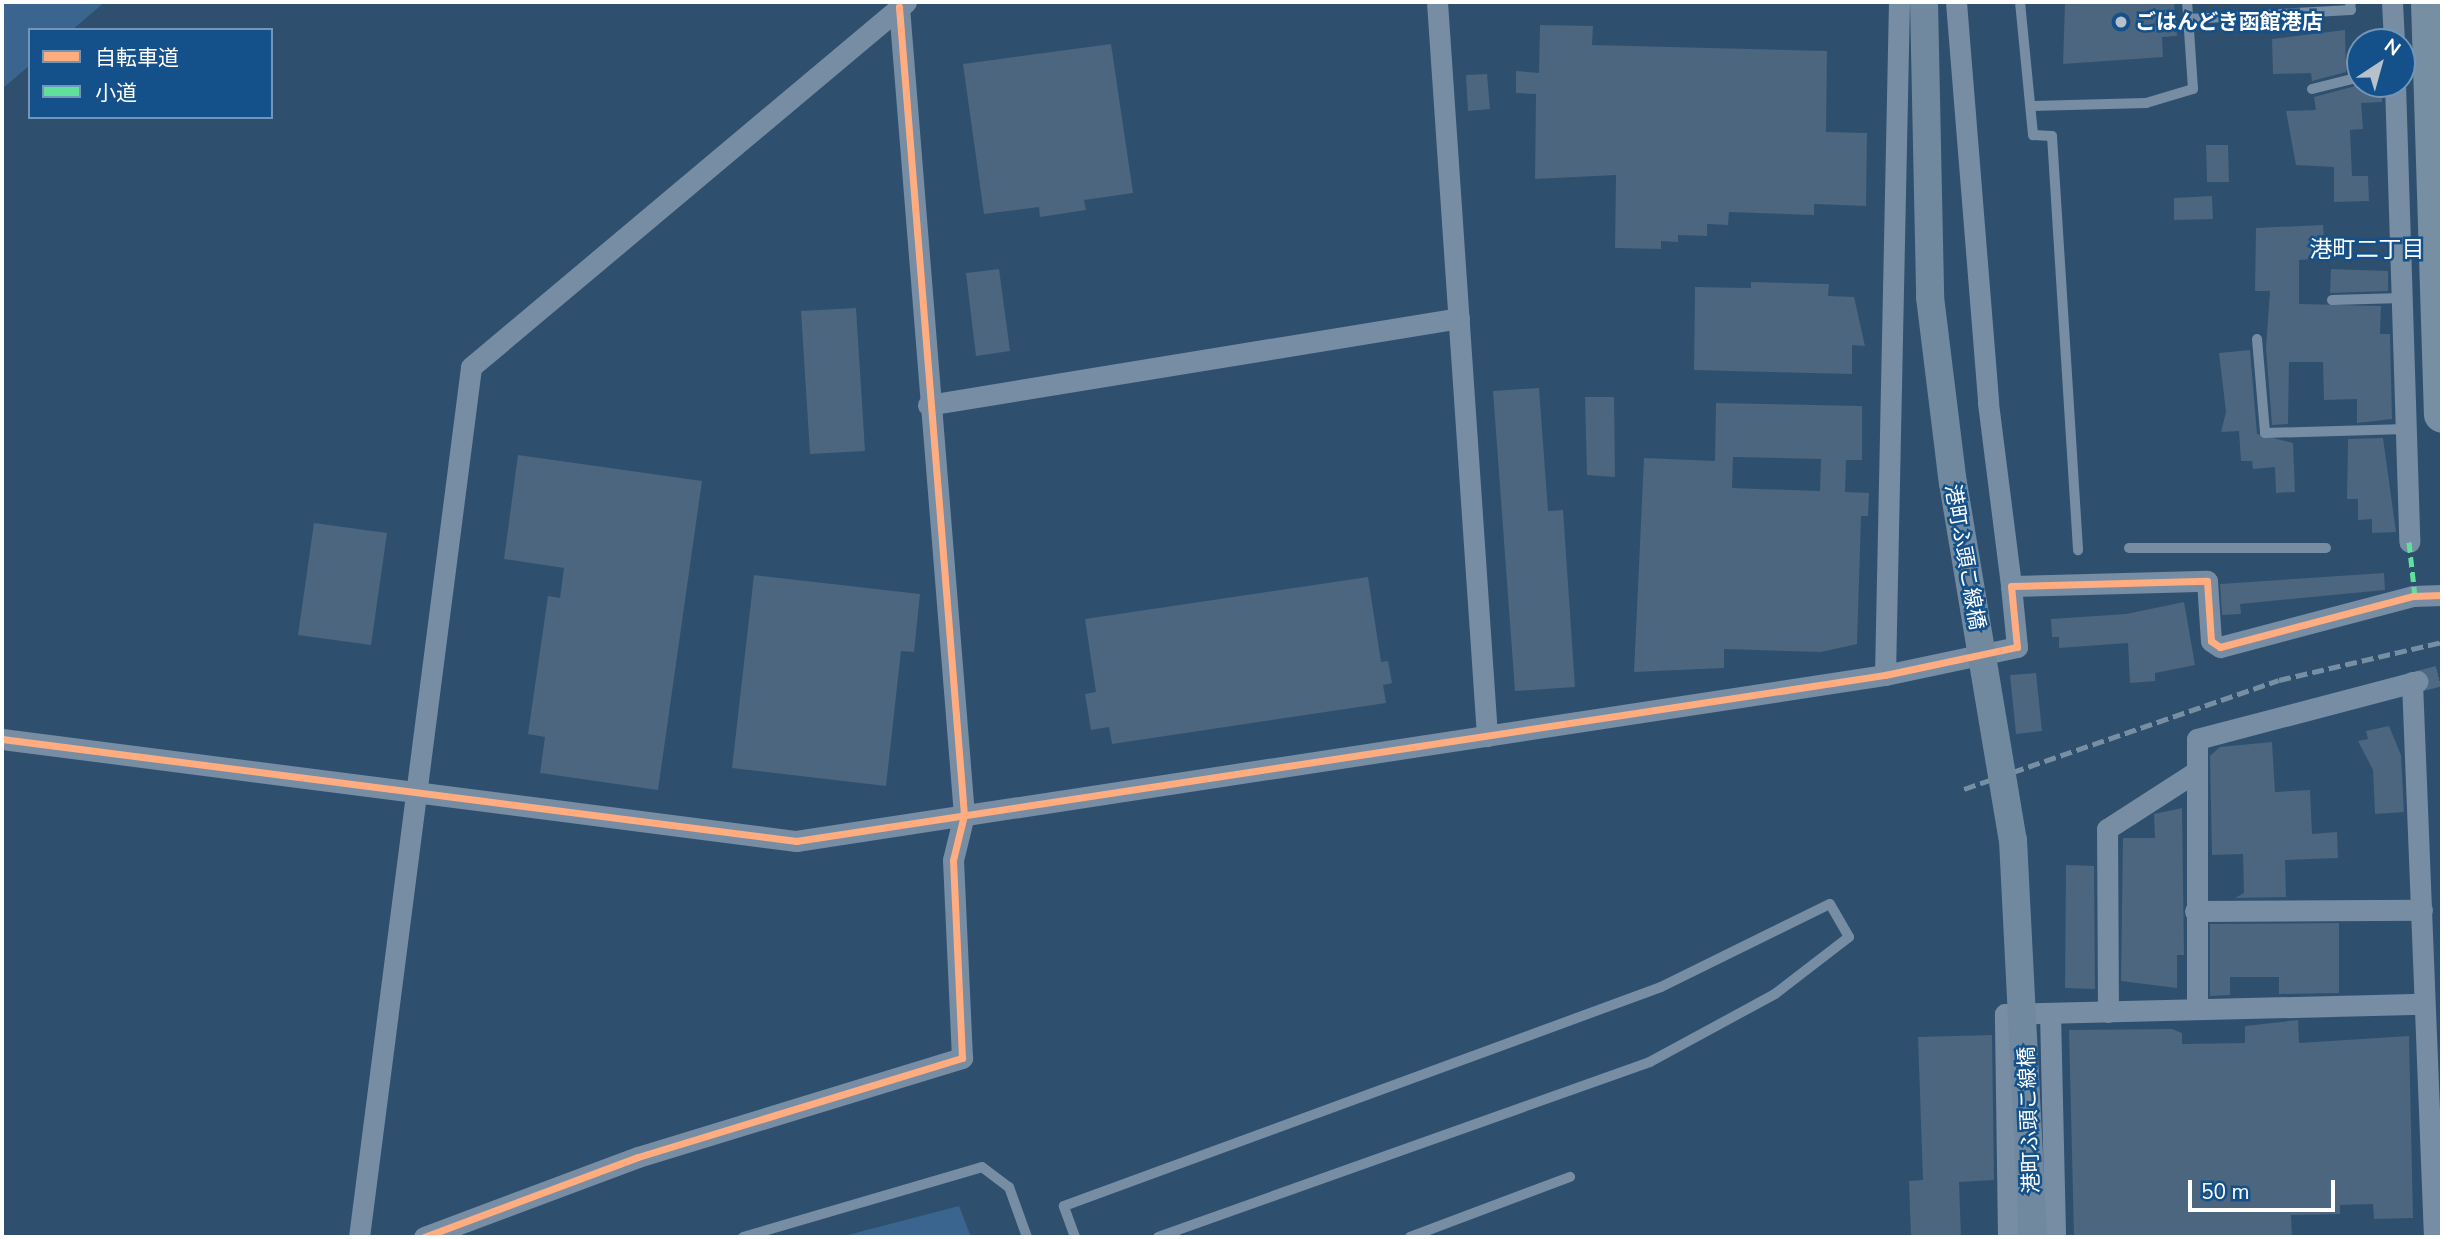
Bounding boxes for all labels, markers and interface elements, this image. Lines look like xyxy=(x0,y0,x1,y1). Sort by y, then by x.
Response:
place label: ごはんどき函館港店 xyxy=(2135,9,2324,35)
marker: ごはんどき函館港店 xyxy=(2113,14,2129,30)
legend xyxy=(28,28,273,119)
north arrow xyxy=(2346,28,2416,98)
text: N xyxy=(2379,33,2406,62)
text: 自転車道 xyxy=(95,44,179,72)
text: 小道 xyxy=(95,79,137,107)
district label: 港町二丁目 xyxy=(2310,236,2424,264)
street label: 港町ふ頭こ線橋 xyxy=(1940,482,1990,632)
street label: 港町ふ頭こ線橋 xyxy=(2014,1046,2044,1194)
scale bar xyxy=(2192,1166,2339,1210)
text: 50 m xyxy=(2201,1178,2250,1206)

